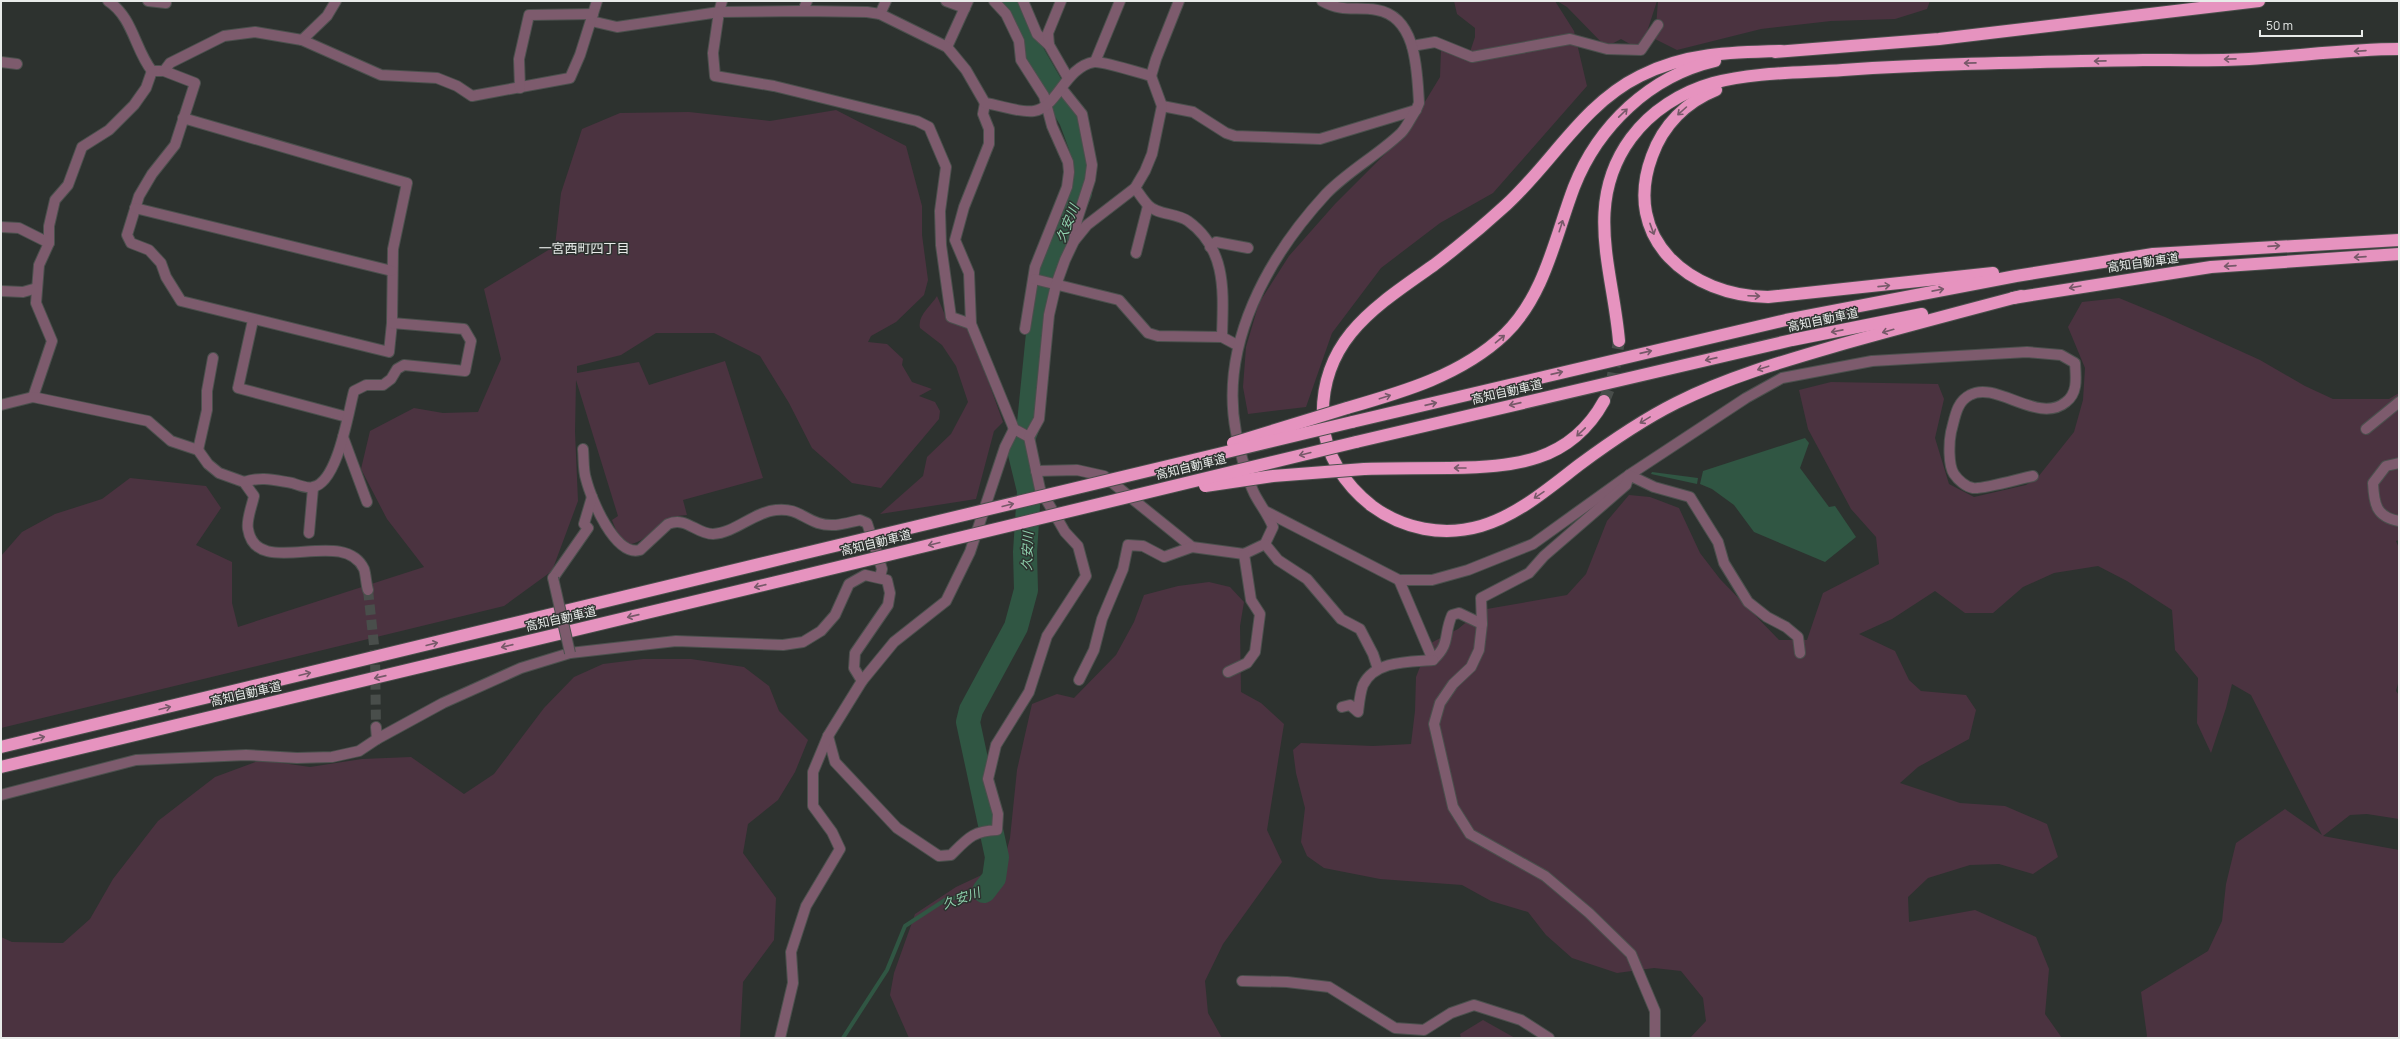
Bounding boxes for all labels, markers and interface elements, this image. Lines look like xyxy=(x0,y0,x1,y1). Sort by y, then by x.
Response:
scale bar xyxy=(2260,12,2362,38)
text: 50 m xyxy=(2266,17,2293,34)
one-way arrow xyxy=(2354,47,2367,54)
one-way arrow xyxy=(2224,55,2237,63)
one-way arrow xyxy=(2094,57,2107,65)
one-way arrow xyxy=(1964,59,1977,67)
one-way arrow xyxy=(1677,106,1687,115)
one-way arrow xyxy=(1618,108,1628,118)
water label: 久安川 xyxy=(1051,200,1083,244)
one-way arrow xyxy=(1558,220,1566,232)
one-way arrow xyxy=(1648,222,1656,234)
district label: 一宮西町四丁目 xyxy=(538,239,630,257)
one-way arrow xyxy=(2267,243,2280,250)
street label: 高知自動車道 xyxy=(2106,249,2180,276)
one-way arrow xyxy=(2354,253,2367,260)
one-way arrow xyxy=(2224,262,2237,269)
one-way arrow xyxy=(1877,282,1890,289)
one-way arrow xyxy=(2069,283,2082,291)
one-way arrow xyxy=(1931,286,1944,294)
one-way arrow xyxy=(1747,293,1760,300)
street label: 高知自動車道 xyxy=(1786,304,1860,335)
one-way arrow xyxy=(1831,327,1844,335)
one-way arrow xyxy=(1882,328,1895,335)
one-way arrow xyxy=(1495,334,1505,343)
one-way arrow xyxy=(1639,347,1652,355)
one-way arrow xyxy=(1704,355,1717,363)
one-way arrow xyxy=(1757,365,1770,372)
one-way arrow xyxy=(1550,369,1563,377)
street label: 高知自動車道 xyxy=(1470,375,1544,408)
one-way arrow xyxy=(1378,393,1391,400)
one-way arrow xyxy=(1424,399,1437,407)
one-way arrow xyxy=(1508,401,1521,409)
one-way arrow xyxy=(1640,416,1651,424)
one-way arrow xyxy=(1576,427,1586,436)
street label: 高知自動車道 xyxy=(1154,450,1228,483)
one-way arrow xyxy=(1299,451,1312,459)
one-way arrow xyxy=(1454,464,1467,472)
one-way arrow xyxy=(1534,491,1545,499)
one-way arrow xyxy=(1001,500,1014,508)
street label: 高知自動車道 xyxy=(839,526,913,559)
water label: 久安川 xyxy=(1017,529,1037,571)
one-way arrow xyxy=(928,541,941,548)
one-way arrow xyxy=(753,583,766,590)
street label: 高知自動車道 xyxy=(524,602,598,635)
one-way arrow xyxy=(627,613,640,621)
one-way arrow xyxy=(425,639,438,647)
one-way arrow xyxy=(500,643,513,651)
one-way arrow xyxy=(298,670,311,677)
one-way arrow xyxy=(374,673,387,681)
street label: 高知自動車道 xyxy=(209,677,283,710)
one-way arrow xyxy=(158,703,171,711)
one-way arrow xyxy=(32,734,45,742)
water label: 久安川 xyxy=(940,882,984,913)

